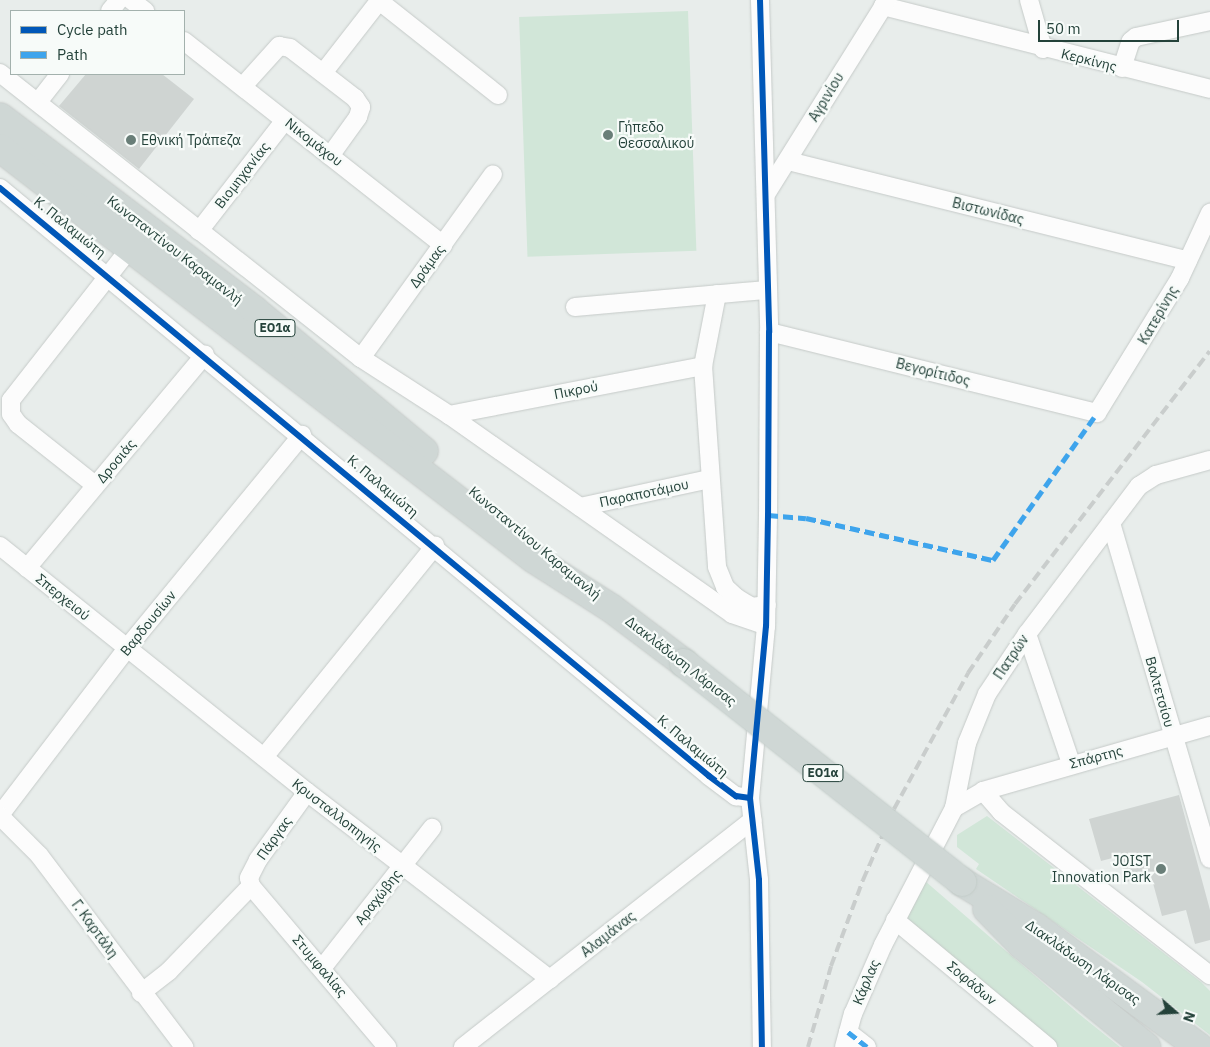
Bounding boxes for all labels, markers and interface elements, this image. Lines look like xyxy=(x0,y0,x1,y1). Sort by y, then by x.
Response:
legend xyxy=(10,10,185,75)
scale bar xyxy=(1040,10,1181,42)
text: 50 m xyxy=(1046,19,1081,38)
text: Cycle path xyxy=(57,20,128,39)
text: Path xyxy=(57,45,88,64)
street label: Κερκίνης xyxy=(1059,45,1119,75)
street label: Αγρινίου xyxy=(805,69,847,125)
street label: Νικομάχου xyxy=(282,114,346,170)
place label: Γήπεδο Θεσσαλικού xyxy=(618,119,695,152)
marker: Γήπεδο Θεσσαλικού xyxy=(602,129,614,141)
place label: Εθνική Τράπεζα xyxy=(141,132,241,148)
marker: Εθνική Τράπεζα xyxy=(125,134,137,146)
street label: Βιομηχανίας xyxy=(211,138,273,212)
street label: Κωνσταντίνου Καραμανλή xyxy=(104,192,246,308)
street label: Κ. Παλαμιώτη xyxy=(31,193,109,261)
street label: Βιστωνίδας xyxy=(950,194,1026,228)
street label: Δράμας xyxy=(406,241,448,291)
street label: Κατερίνης xyxy=(1134,283,1182,347)
road number: ΕΟ1α xyxy=(254,318,296,338)
street label: Βεγορίτιδος xyxy=(894,355,972,389)
street label: Πικρού xyxy=(552,377,600,403)
street label: Δροσιάς xyxy=(93,436,139,486)
street label: Κ. Παλαμιώτη xyxy=(344,451,422,521)
street label: Παραποτάμου xyxy=(598,475,690,511)
street label: Κωνσταντίνου Καραμανλή xyxy=(466,483,604,603)
street label: Σπερχειού xyxy=(32,570,94,624)
street label: Βαρδουσίων xyxy=(117,587,179,659)
street label: Διακλάδωση Λάρισας xyxy=(622,612,740,710)
street label: Πατρών xyxy=(990,631,1032,683)
street label: Βαλτετσίου xyxy=(1142,655,1178,729)
street label: Κ. Παλαμιώτη xyxy=(654,711,732,781)
street label: Σπάρτης xyxy=(1068,742,1124,772)
road number: ΕΟ1α xyxy=(802,764,844,782)
street label: Κρυσταλλοπηγής xyxy=(289,775,385,855)
street label: Πάργας xyxy=(253,813,295,863)
place label: JOIST Innovation Park xyxy=(1052,853,1151,886)
marker: JOIST Innovation Park xyxy=(1155,863,1167,875)
street label: Αραχώβης xyxy=(351,866,405,928)
street label: Γ. Καρτάλη xyxy=(68,897,122,961)
street label: Αλαμάνας xyxy=(577,907,639,961)
street label: Διακλάδωση Λάρισας xyxy=(1022,916,1144,1008)
street label: Στυμφαλίας xyxy=(289,931,351,1001)
street label: Κάρλας xyxy=(849,957,883,1007)
street label: Σοφάδων xyxy=(944,957,1000,1009)
north arrow xyxy=(1150,987,1200,1037)
text: N xyxy=(1179,1009,1199,1025)

